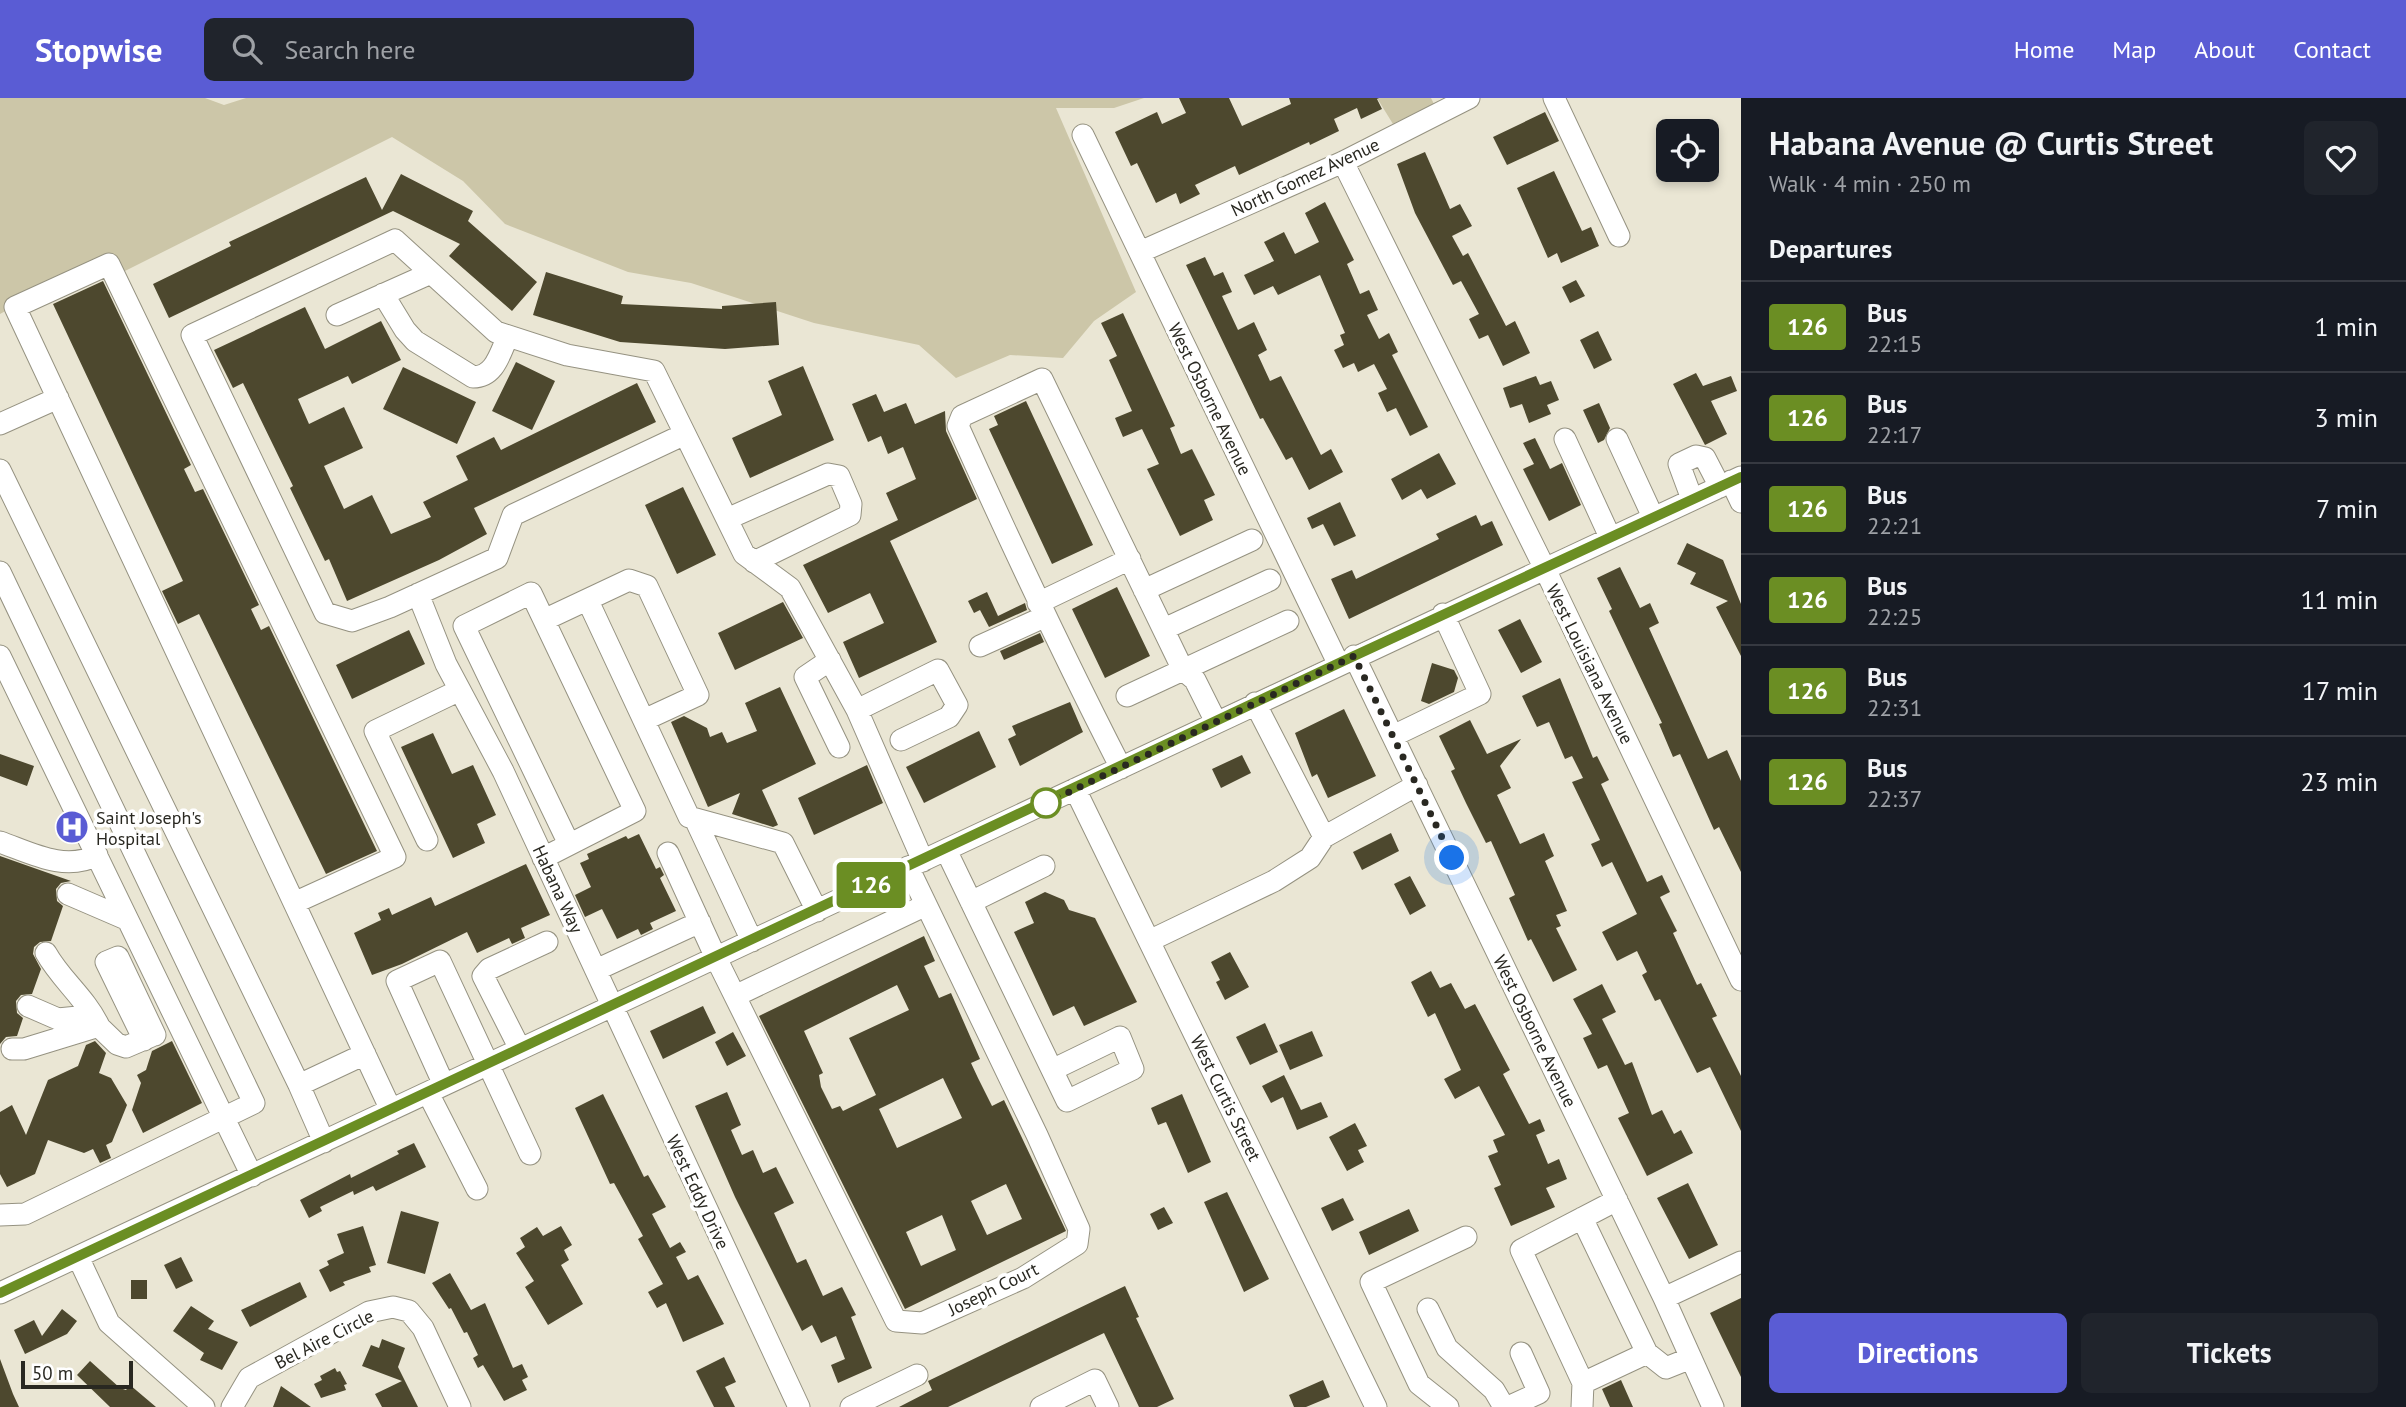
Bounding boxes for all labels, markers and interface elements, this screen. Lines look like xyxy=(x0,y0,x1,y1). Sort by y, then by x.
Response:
search box xyxy=(204,18,694,81)
text: Stopwise xyxy=(35,28,162,71)
icon: search xyxy=(228,30,266,68)
text: Search here xyxy=(284,33,416,66)
text: Home xyxy=(2014,34,2074,65)
text: Map xyxy=(2112,34,2156,65)
text: About xyxy=(2194,34,2255,65)
text: Contact xyxy=(2293,34,2371,65)
map controls xyxy=(1656,119,1719,182)
button: locate xyxy=(1656,119,1719,182)
text: Habana Avenue @ Curtis Street xyxy=(1769,121,2213,164)
button: heart xyxy=(2304,121,2378,195)
street label: North Gomez Avenue xyxy=(1227,132,1383,222)
text: Walk · 4 min · 250 m xyxy=(1769,169,1971,198)
text: Departures xyxy=(1769,232,1892,265)
text: Bus xyxy=(1867,296,1907,329)
text: 1 min xyxy=(2315,310,2378,343)
text: 126 xyxy=(1787,311,1828,342)
street label: West Osborne Avenue xyxy=(1163,319,1257,479)
text: 22:15 xyxy=(1867,329,1922,358)
text: Bus xyxy=(1867,387,1907,420)
text: 3 min xyxy=(2315,401,2378,434)
text: 126 xyxy=(1787,402,1828,433)
text: 22:17 xyxy=(1867,420,1922,449)
text: Bus xyxy=(1867,478,1907,511)
text: 7 min xyxy=(2316,492,2378,525)
text: 126 xyxy=(1787,493,1828,524)
text: 22:21 xyxy=(1867,511,1922,540)
text: Bus xyxy=(1867,569,1907,602)
street label: West Louisiana Avenue xyxy=(1541,580,1639,748)
text: 11 min xyxy=(2300,583,2378,616)
text: 126 xyxy=(1787,584,1828,615)
text: 22:25 xyxy=(1867,602,1922,631)
text: Bus xyxy=(1867,660,1907,693)
text: 17 min xyxy=(2302,674,2378,707)
text: 126 xyxy=(1787,675,1828,706)
text: 22:31 xyxy=(1867,693,1922,722)
text: Bus xyxy=(1867,751,1907,784)
text: 23 min xyxy=(2300,765,2378,798)
text: 126 xyxy=(1787,766,1828,797)
text: 22:37 xyxy=(1867,784,1922,813)
unlabelled marker xyxy=(1031,788,1061,818)
place label: Saint Joseph's Hospital xyxy=(96,806,202,850)
hospital icon: Saint Joseph's Hospital xyxy=(53,808,91,846)
your location xyxy=(1434,840,1469,875)
street label: Habana Way xyxy=(528,841,589,937)
line badge: 126 xyxy=(831,862,911,908)
text: 126 xyxy=(851,869,891,900)
street label: West Osborne Avenue xyxy=(1488,951,1582,1111)
street label: West Curtis Street xyxy=(1186,1031,1266,1165)
street label: West Eddy Drive xyxy=(661,1131,735,1253)
street label: Joseph Court xyxy=(943,1257,1042,1321)
street label: Bel Aire Circle xyxy=(271,1304,377,1374)
button: Directions xyxy=(1769,1313,2067,1393)
button: Tickets xyxy=(2081,1313,2378,1393)
scale bar xyxy=(21,1358,133,1390)
text: 50 m xyxy=(32,1361,73,1385)

